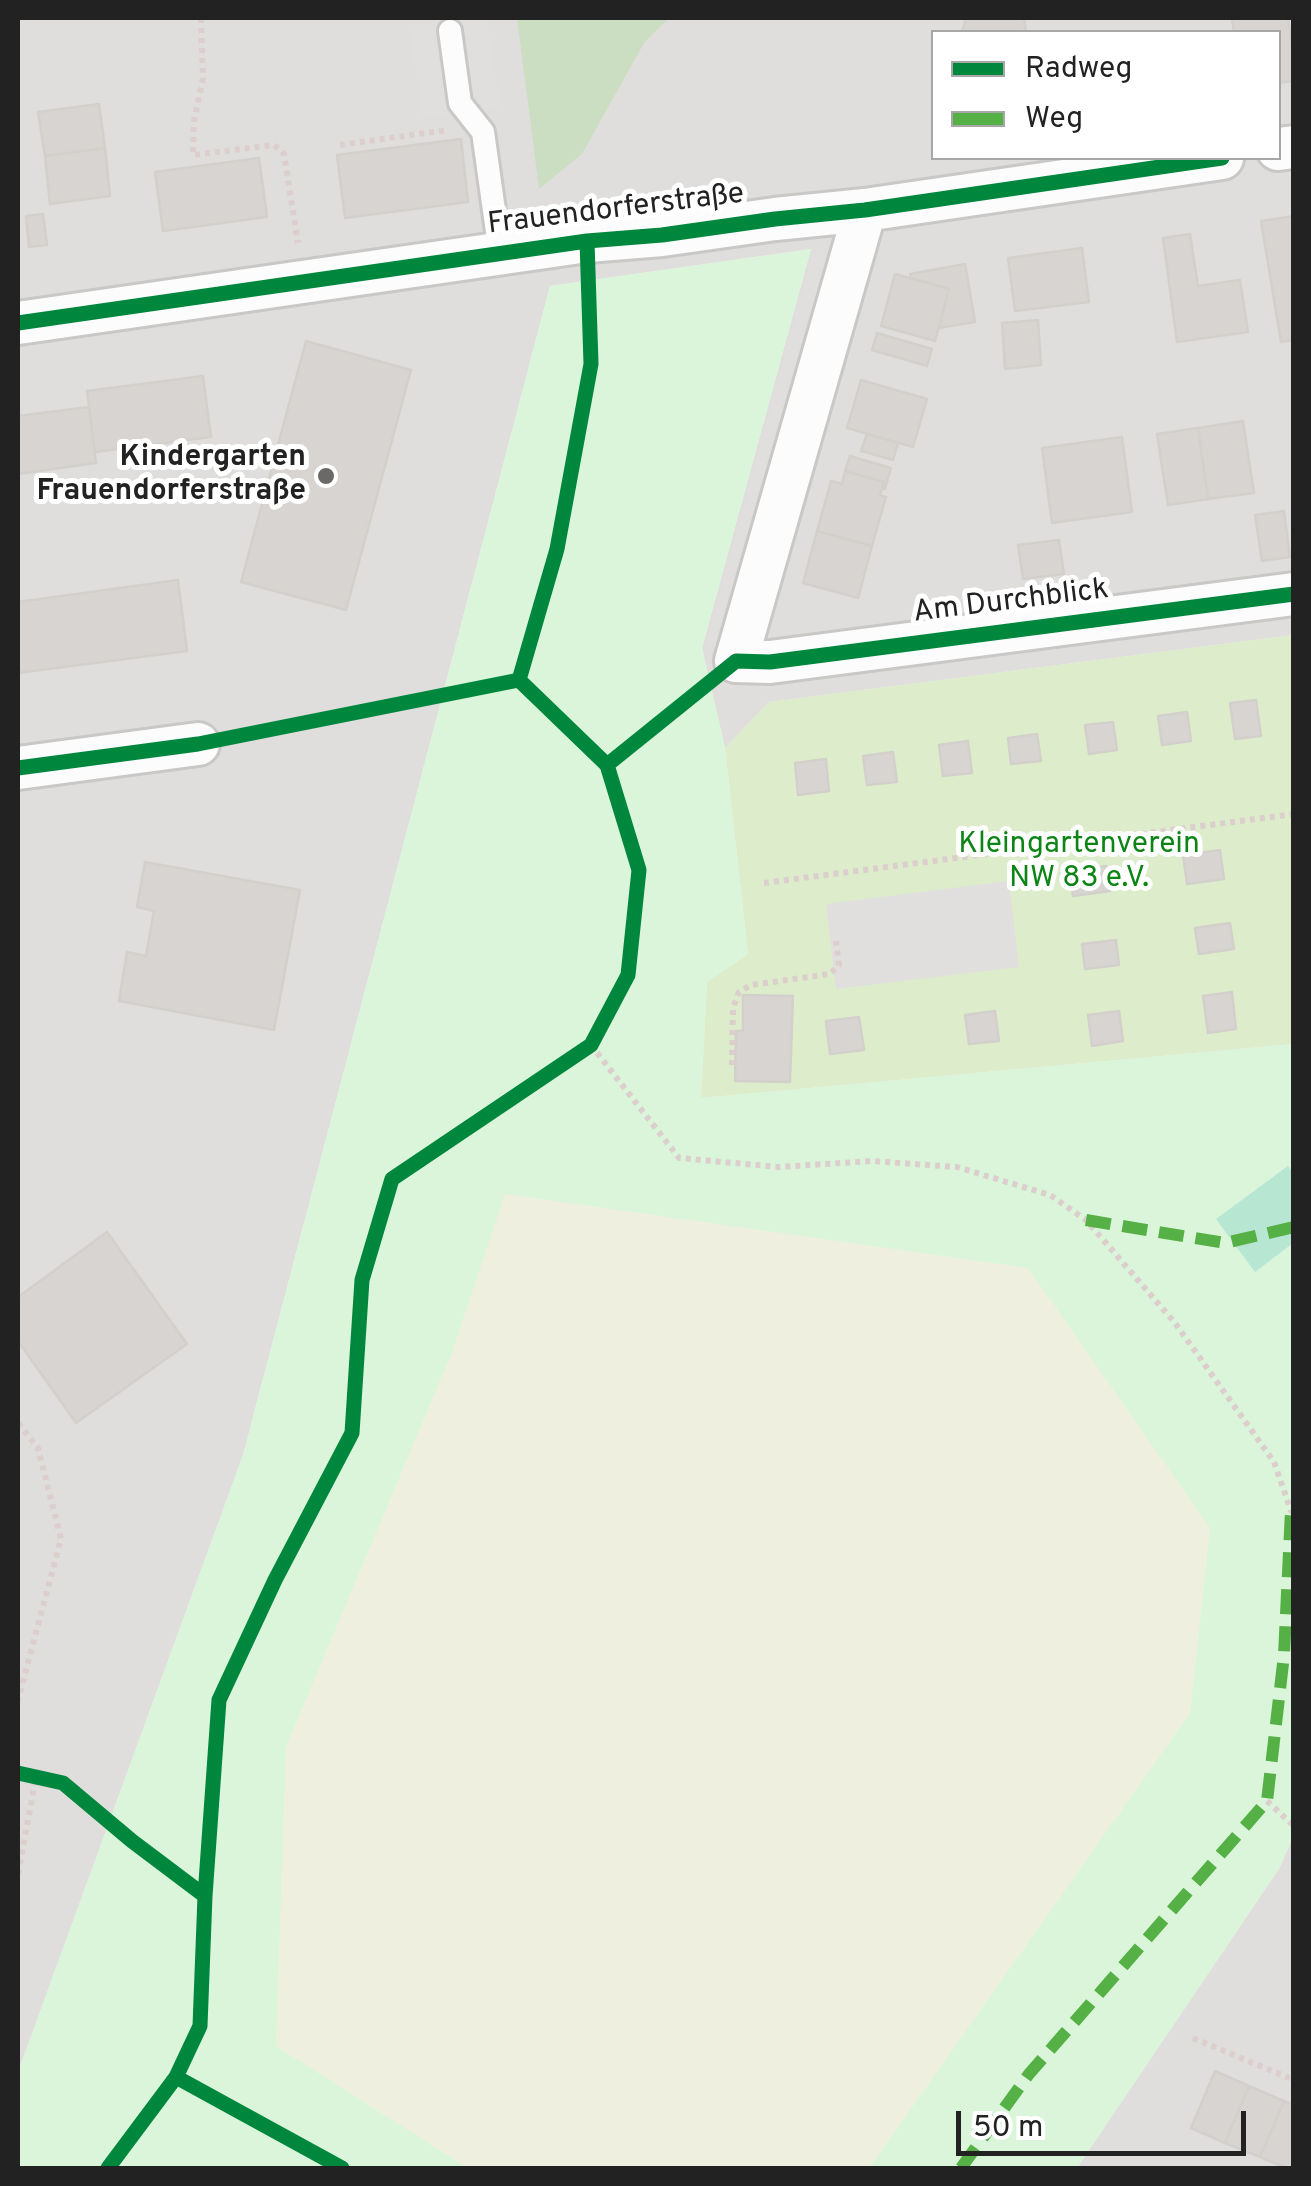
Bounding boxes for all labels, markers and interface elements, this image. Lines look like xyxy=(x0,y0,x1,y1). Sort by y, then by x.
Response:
legend xyxy=(931,30,1281,160)
text: Radweg xyxy=(1025,51,1132,88)
text: Weg xyxy=(1025,101,1083,138)
street label: Frauendorferstraße xyxy=(486,177,746,245)
place label: Kindergarten Frauendorferstraße xyxy=(36,441,306,512)
marker: Kindergarten Frauendorferstraße xyxy=(315,465,337,487)
street label: Am Durchblick xyxy=(911,573,1111,633)
park label: Kleingartenverein NW 83 e.V. xyxy=(958,828,1200,898)
scale bar xyxy=(961,2091,1251,2153)
text: 50 m xyxy=(973,2110,1043,2147)

